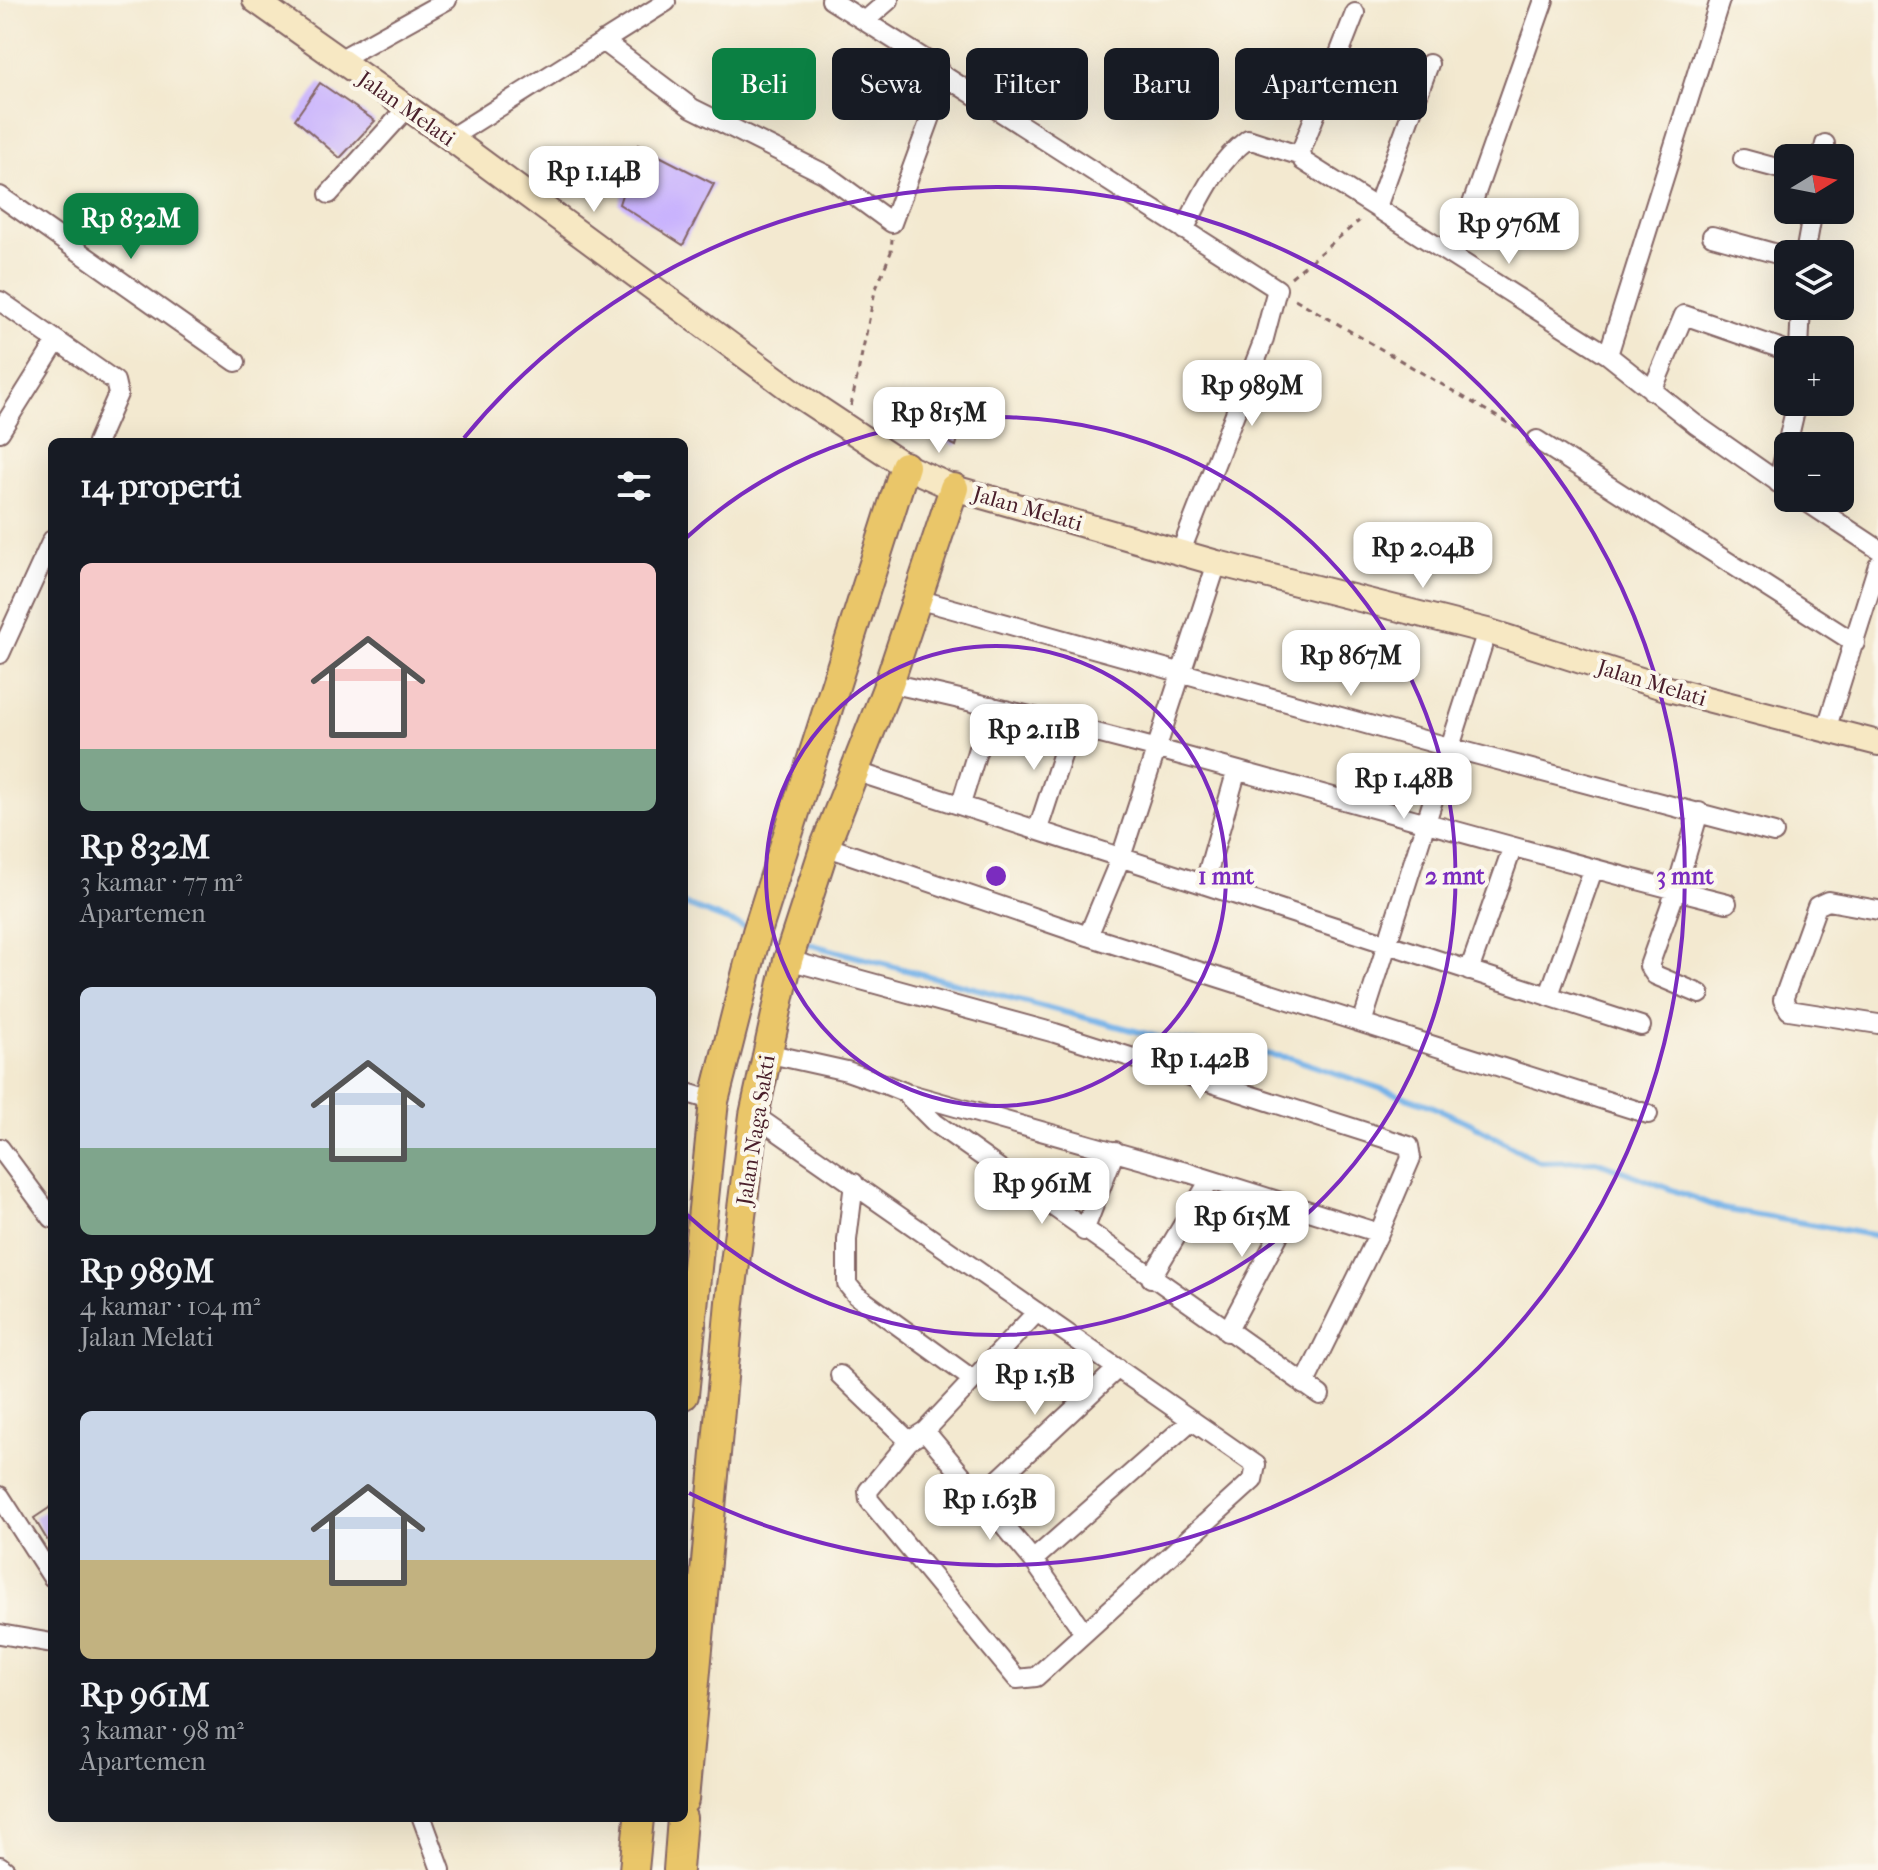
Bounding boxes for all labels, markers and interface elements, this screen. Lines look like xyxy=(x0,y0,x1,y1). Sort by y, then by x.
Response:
chip: Beli xyxy=(712,48,816,120)
chip: Sewa xyxy=(832,48,950,120)
chip: Filter xyxy=(966,48,1088,120)
chip: Baru xyxy=(1104,48,1219,120)
chip: Apartemen xyxy=(1235,48,1427,120)
street label: Jalan Melati xyxy=(351,65,461,152)
north arrow xyxy=(1774,144,1854,224)
map controls xyxy=(1774,144,1854,512)
pin: Rp 1.14B xyxy=(511,146,677,214)
text: Rp 1.14B xyxy=(547,156,641,187)
pin: Rp 832M xyxy=(57,193,205,261)
pin: Rp 976M xyxy=(1435,198,1583,266)
text: Rp 832M xyxy=(81,203,181,234)
text: Rp 976M xyxy=(1458,208,1560,239)
button: layers xyxy=(1774,240,1854,320)
button: + xyxy=(1774,336,1854,416)
pin: Rp 989M xyxy=(1178,360,1326,428)
text: Rp 989M xyxy=(1201,370,1303,401)
pin: Rp 815M xyxy=(865,387,1013,455)
text: Rp 815M xyxy=(891,397,987,428)
button: − xyxy=(1774,432,1854,512)
icon: filters xyxy=(612,464,656,508)
text: 14 properti xyxy=(80,466,241,506)
street label: Jalan Melati xyxy=(968,480,1086,537)
pin: Rp 2.04B xyxy=(1340,522,1506,590)
text: Rp 2.04B xyxy=(1371,532,1475,563)
icon: home xyxy=(296,615,440,759)
pin: Rp 867M xyxy=(1277,630,1425,698)
text: Rp 867M xyxy=(1300,640,1402,671)
street label: Jalan Melati xyxy=(1592,653,1710,712)
pin: Rp 2.11B xyxy=(951,704,1117,772)
text: Rp 2.11B xyxy=(988,714,1080,745)
pin: Rp 1.48B xyxy=(1321,753,1487,821)
text: Rp 1.48B xyxy=(1355,763,1453,794)
text: Rp 832M xyxy=(80,827,210,867)
centre of rings xyxy=(982,862,1010,890)
text: 1 mnt xyxy=(1198,862,1254,890)
text: 2 mnt xyxy=(1425,862,1485,890)
text: 3 mnt xyxy=(1656,862,1714,890)
text: 3 kamar · 77 m² xyxy=(80,867,242,898)
text: Apartemen xyxy=(80,898,206,929)
pin: Rp 1.42B xyxy=(1117,1033,1283,1101)
icon: home xyxy=(296,1039,440,1183)
text: Rp 1.42B xyxy=(1150,1043,1250,1074)
street label: Jalan Naga Sakti xyxy=(731,1053,781,1209)
pin: Rp 961M xyxy=(968,1158,1116,1226)
text: Rp 961M xyxy=(992,1168,1092,1199)
pin: Rp 615M xyxy=(1168,1191,1316,1259)
text: Rp 615M xyxy=(1194,1201,1290,1232)
text: Rp 989M xyxy=(80,1251,214,1291)
text: 4 kamar · 104 m² xyxy=(80,1291,260,1322)
text: Jalan Melati xyxy=(80,1322,214,1353)
pin: Rp 1.5B xyxy=(961,1349,1109,1417)
text: Rp 1.5B xyxy=(995,1359,1075,1390)
icon: home xyxy=(296,1463,440,1607)
pin: Rp 1.63B xyxy=(907,1474,1073,1542)
text: Rp 1.63B xyxy=(943,1484,1037,1515)
text: Rp 961M xyxy=(80,1675,210,1715)
text: 3 kamar · 98 m² xyxy=(80,1715,244,1746)
text: Apartemen xyxy=(80,1746,206,1777)

